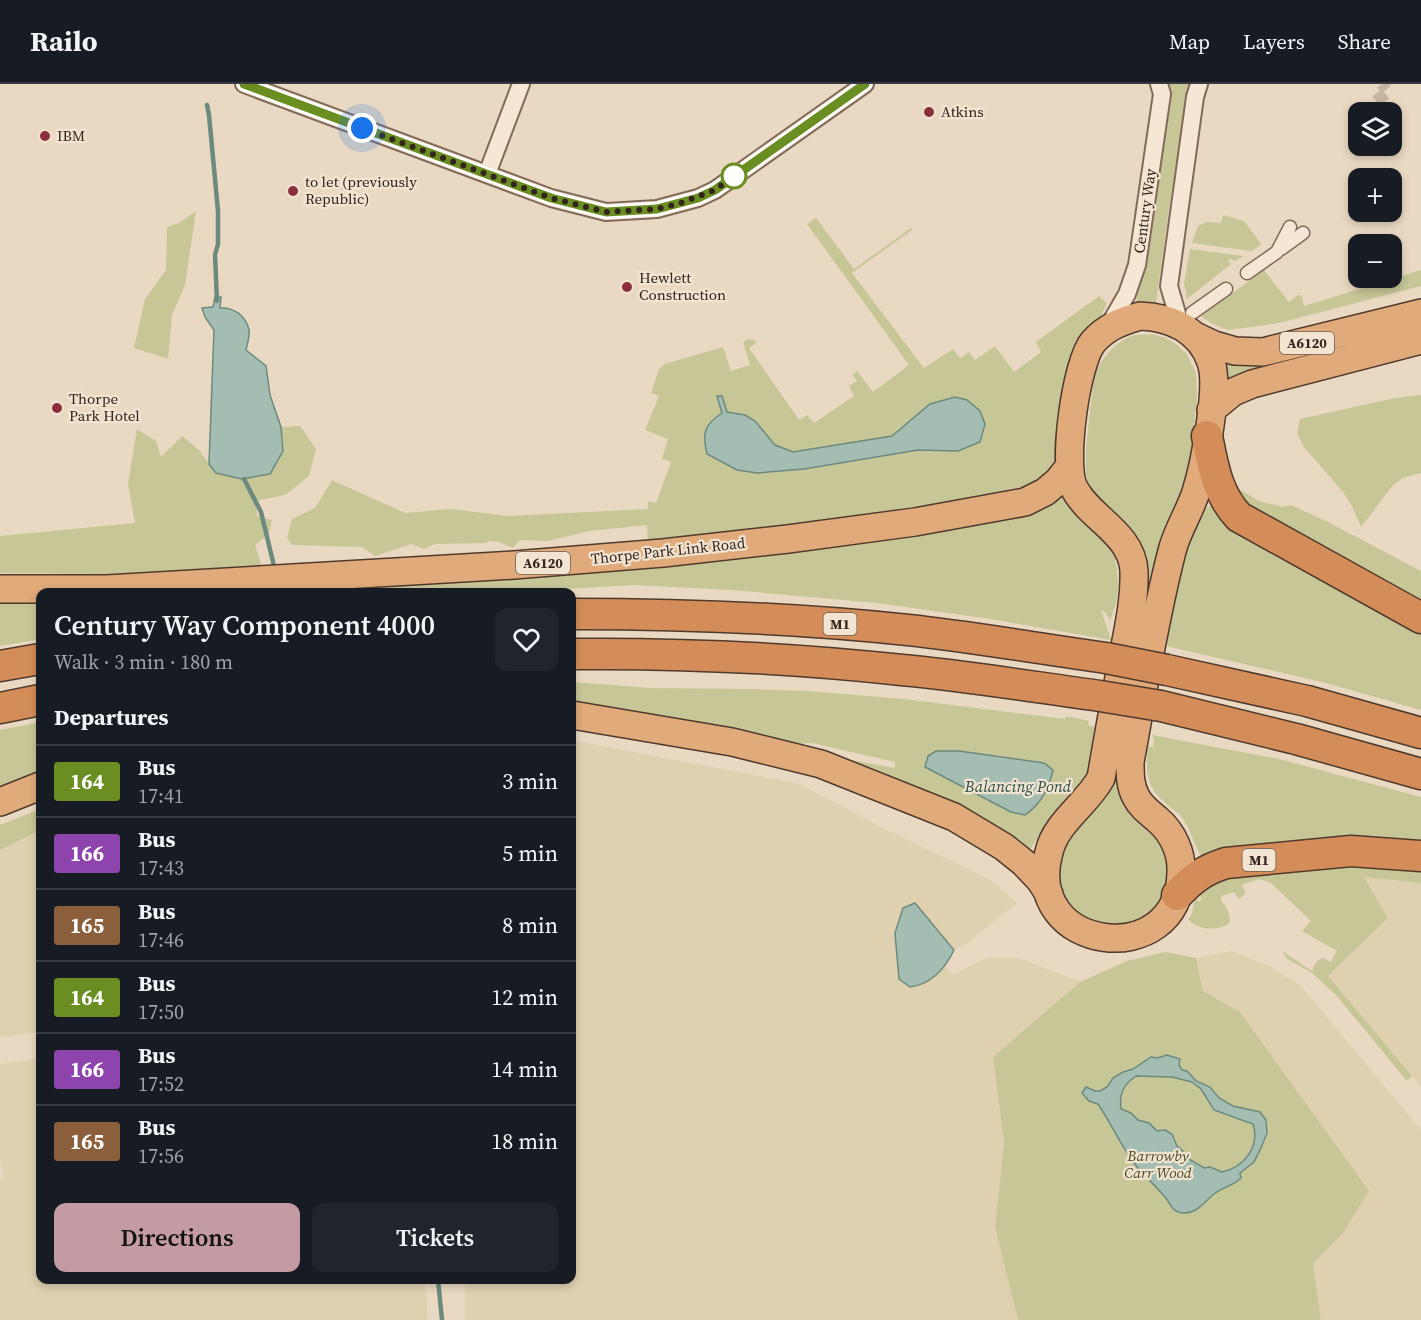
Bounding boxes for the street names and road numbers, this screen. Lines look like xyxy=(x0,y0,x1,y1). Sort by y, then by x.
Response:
street label: Century Way xyxy=(1128,167,1161,255)
road number: A6120 xyxy=(1280,332,1334,354)
street label: Thorpe Park Link Road xyxy=(590,532,747,569)
road number: A6120 xyxy=(516,552,570,574)
road number: M1 xyxy=(824,613,856,635)
road number: M1 xyxy=(1242,849,1276,871)

